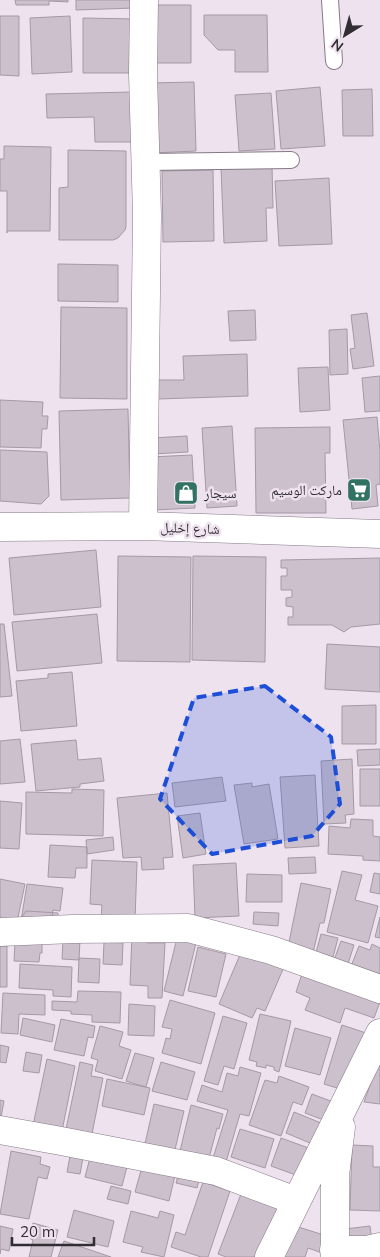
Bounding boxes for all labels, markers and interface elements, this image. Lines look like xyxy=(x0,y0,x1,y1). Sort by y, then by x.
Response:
north arrow xyxy=(320,10,370,60)
text: N xyxy=(328,35,347,56)
supermarket icon: ماركت الوسيم xyxy=(346,477,372,503)
shop icon: سيجار xyxy=(173,480,199,506)
place label: ماركت الوسيم xyxy=(271,481,342,500)
place label: سيجار xyxy=(203,484,237,502)
street label: شارع إخليل xyxy=(160,518,220,539)
scale bar xyxy=(12,1214,95,1246)
text: 20 m xyxy=(20,1222,55,1241)

